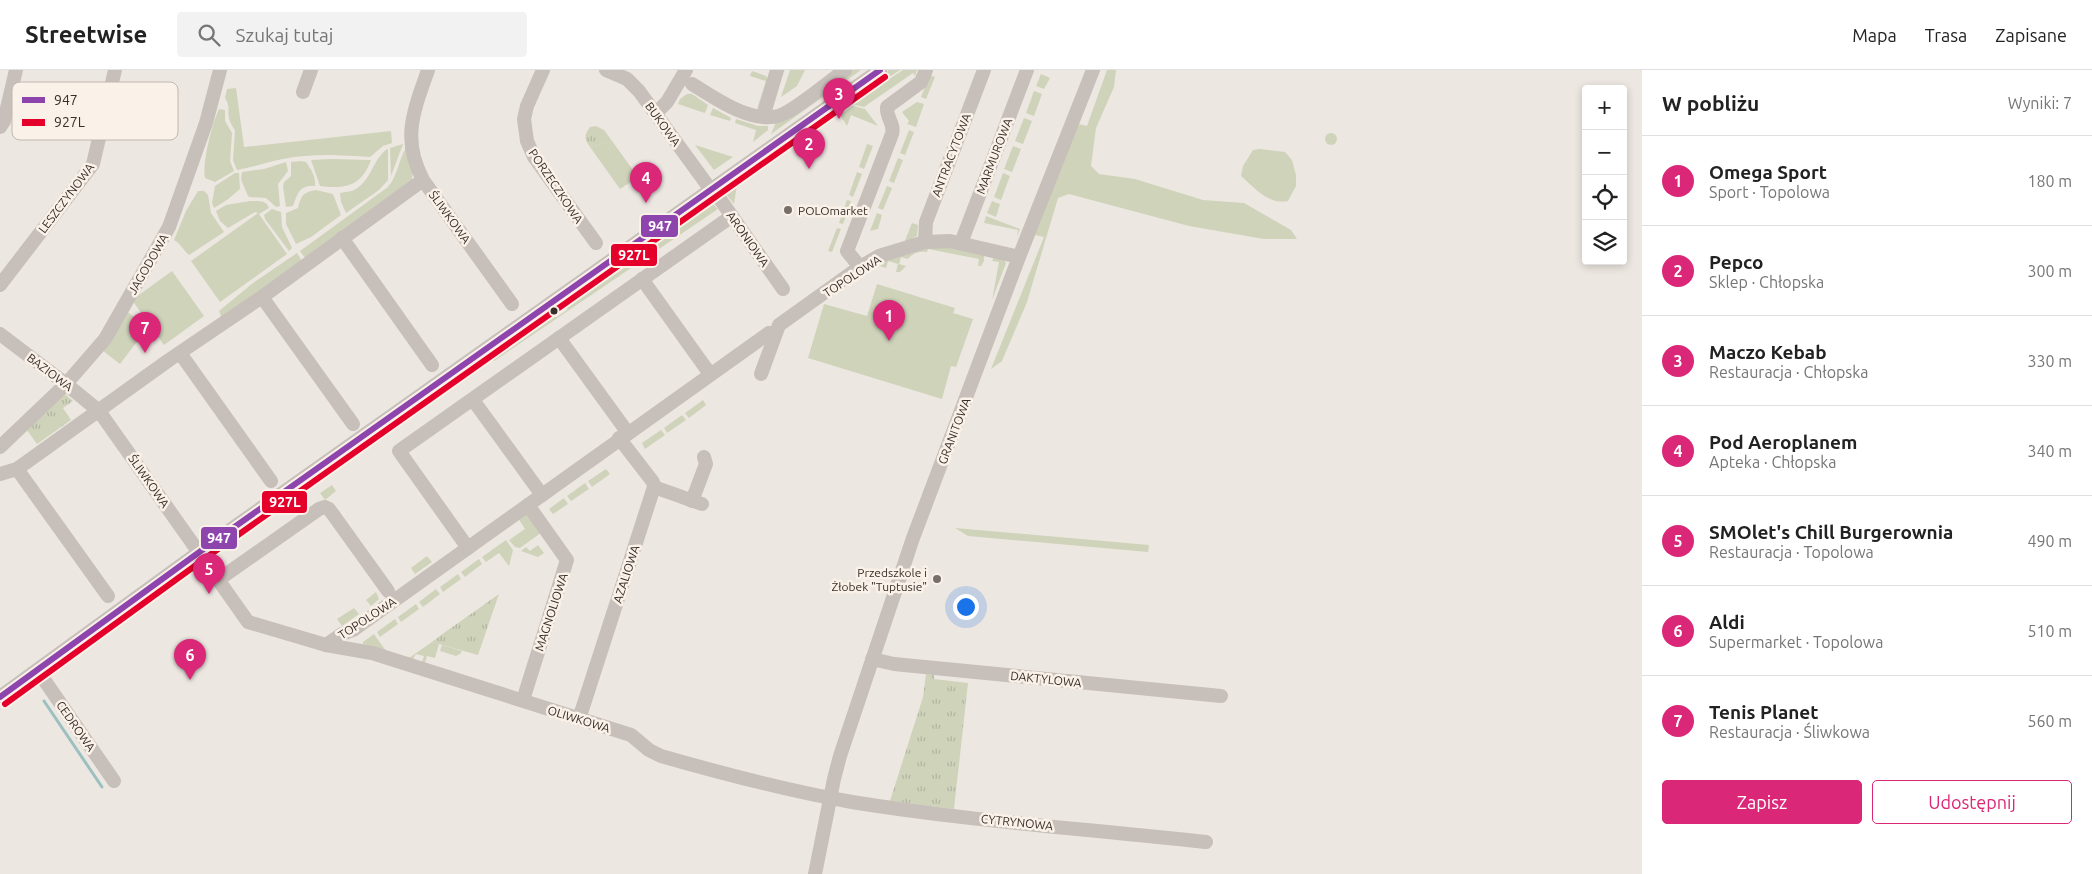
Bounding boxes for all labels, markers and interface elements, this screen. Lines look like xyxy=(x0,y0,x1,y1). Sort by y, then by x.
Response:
search box xyxy=(177,12,527,57)
text: Streetwise xyxy=(25,21,147,48)
icon: search xyxy=(195,21,223,49)
text: Szukaj tutaj xyxy=(235,24,333,46)
text: Mapa xyxy=(1852,25,1897,45)
text: Trasa xyxy=(1925,25,1967,45)
text: Zapisane xyxy=(1995,25,2067,45)
pin: 3 xyxy=(823,78,855,119)
legend xyxy=(12,82,178,140)
map controls xyxy=(1582,85,1627,265)
button: + xyxy=(1582,85,1627,130)
text: W pobliżu xyxy=(1662,91,1759,115)
text: 947 xyxy=(54,92,78,108)
text: Wyniki: 7 xyxy=(2008,94,2072,112)
street label: BUKOWA xyxy=(643,100,683,149)
street label: ANTRACYTOWA xyxy=(929,111,973,198)
text: 927L xyxy=(54,114,85,130)
street label: MARMUROWA xyxy=(974,116,1014,196)
pin: 2 xyxy=(793,128,825,169)
button: − xyxy=(1582,130,1627,175)
street label: PORZECZKOWA xyxy=(526,146,586,226)
street label: LESZCZYNOWA xyxy=(36,161,96,235)
text: Omega Sport xyxy=(1709,161,1827,183)
pin: 4 xyxy=(630,162,662,203)
text: 1 xyxy=(1673,172,1683,190)
text: 180 m xyxy=(2027,172,2072,190)
button: locate xyxy=(1582,175,1627,220)
text: Sport · Topolowa xyxy=(1709,183,1830,201)
street label: ŚLIWKOWA xyxy=(427,188,473,246)
marker: POLOmarket xyxy=(782,204,794,216)
place label: POLOmarket xyxy=(798,204,868,217)
street label: ARONIOWA xyxy=(724,209,772,269)
line badge: 947 xyxy=(640,214,679,238)
text: 947 xyxy=(648,218,672,234)
button: layers xyxy=(1582,220,1627,265)
street label: JAGODOWA xyxy=(126,231,171,296)
line badge: 927L xyxy=(610,243,658,267)
text: 927L xyxy=(618,247,650,263)
text: Pepco xyxy=(1709,251,1763,273)
street label: TOPOLOWA xyxy=(821,252,883,299)
text: 2 xyxy=(1673,262,1683,280)
text: 300 m xyxy=(2027,262,2072,280)
text: Sklep · Chłopska xyxy=(1709,273,1824,291)
pin: 1 xyxy=(873,300,905,341)
unlabelled marker xyxy=(549,306,559,316)
pin: 7 xyxy=(129,312,161,353)
text: Maczo Kebab xyxy=(1709,341,1827,363)
street label: BAZIOWA xyxy=(25,351,75,393)
text: 3 xyxy=(1673,352,1683,370)
text: 330 m xyxy=(2027,352,2072,370)
text: Restauracja · Chłopska xyxy=(1709,363,1869,381)
street label: GRANITOWA xyxy=(935,396,973,466)
text: Pod Aeroplanem xyxy=(1709,431,1857,453)
text: 4 xyxy=(1673,442,1683,460)
text: 340 m xyxy=(2027,442,2072,460)
street label: ŚLIWKOWA xyxy=(126,452,172,510)
text: Apteka · Chłopska xyxy=(1709,453,1837,471)
line badge: 927L xyxy=(261,490,308,514)
text: 927L xyxy=(269,494,301,510)
text: SMOlet's Chill Burgerownia xyxy=(1709,521,1953,543)
line badge: 947 xyxy=(200,526,238,550)
text: 947 xyxy=(207,530,231,546)
text: 5 xyxy=(1673,532,1683,550)
text: 490 m xyxy=(2027,532,2072,550)
street label: AZALIOWA xyxy=(611,543,642,605)
text: Restauracja · Topolowa xyxy=(1709,543,1874,561)
pin: 5 xyxy=(193,553,225,594)
place label: Przedszkole i Żłobek "Tuptusie" xyxy=(832,566,927,593)
street label: MAGNOLIOWA xyxy=(532,571,570,653)
marker: Przedszkole i Żłobek "Tuptusie" xyxy=(931,573,943,585)
street label: TOPOLOWA xyxy=(336,594,398,641)
your location xyxy=(953,594,979,620)
text: Aldi xyxy=(1709,611,1745,633)
text: 6 xyxy=(1673,622,1683,640)
text: 510 m xyxy=(2027,622,2072,640)
text: Supermarket · Topolowa xyxy=(1709,633,1883,651)
pin: 6 xyxy=(174,639,206,680)
street label: DAKTYLOWA xyxy=(1010,669,1082,689)
street label: CEDROWA xyxy=(54,698,98,754)
text: Tenis Planet xyxy=(1709,701,1819,723)
street label: OLIWKOWA xyxy=(546,703,612,735)
text: 7 xyxy=(1673,712,1683,730)
text: 560 m xyxy=(2027,712,2072,730)
text: Restauracja · Śliwkowa xyxy=(1709,723,1870,741)
button: Zapisz xyxy=(1662,780,1862,824)
button: Udostępnij xyxy=(1872,780,2072,824)
street label: CYTRYNOWA xyxy=(980,812,1054,832)

